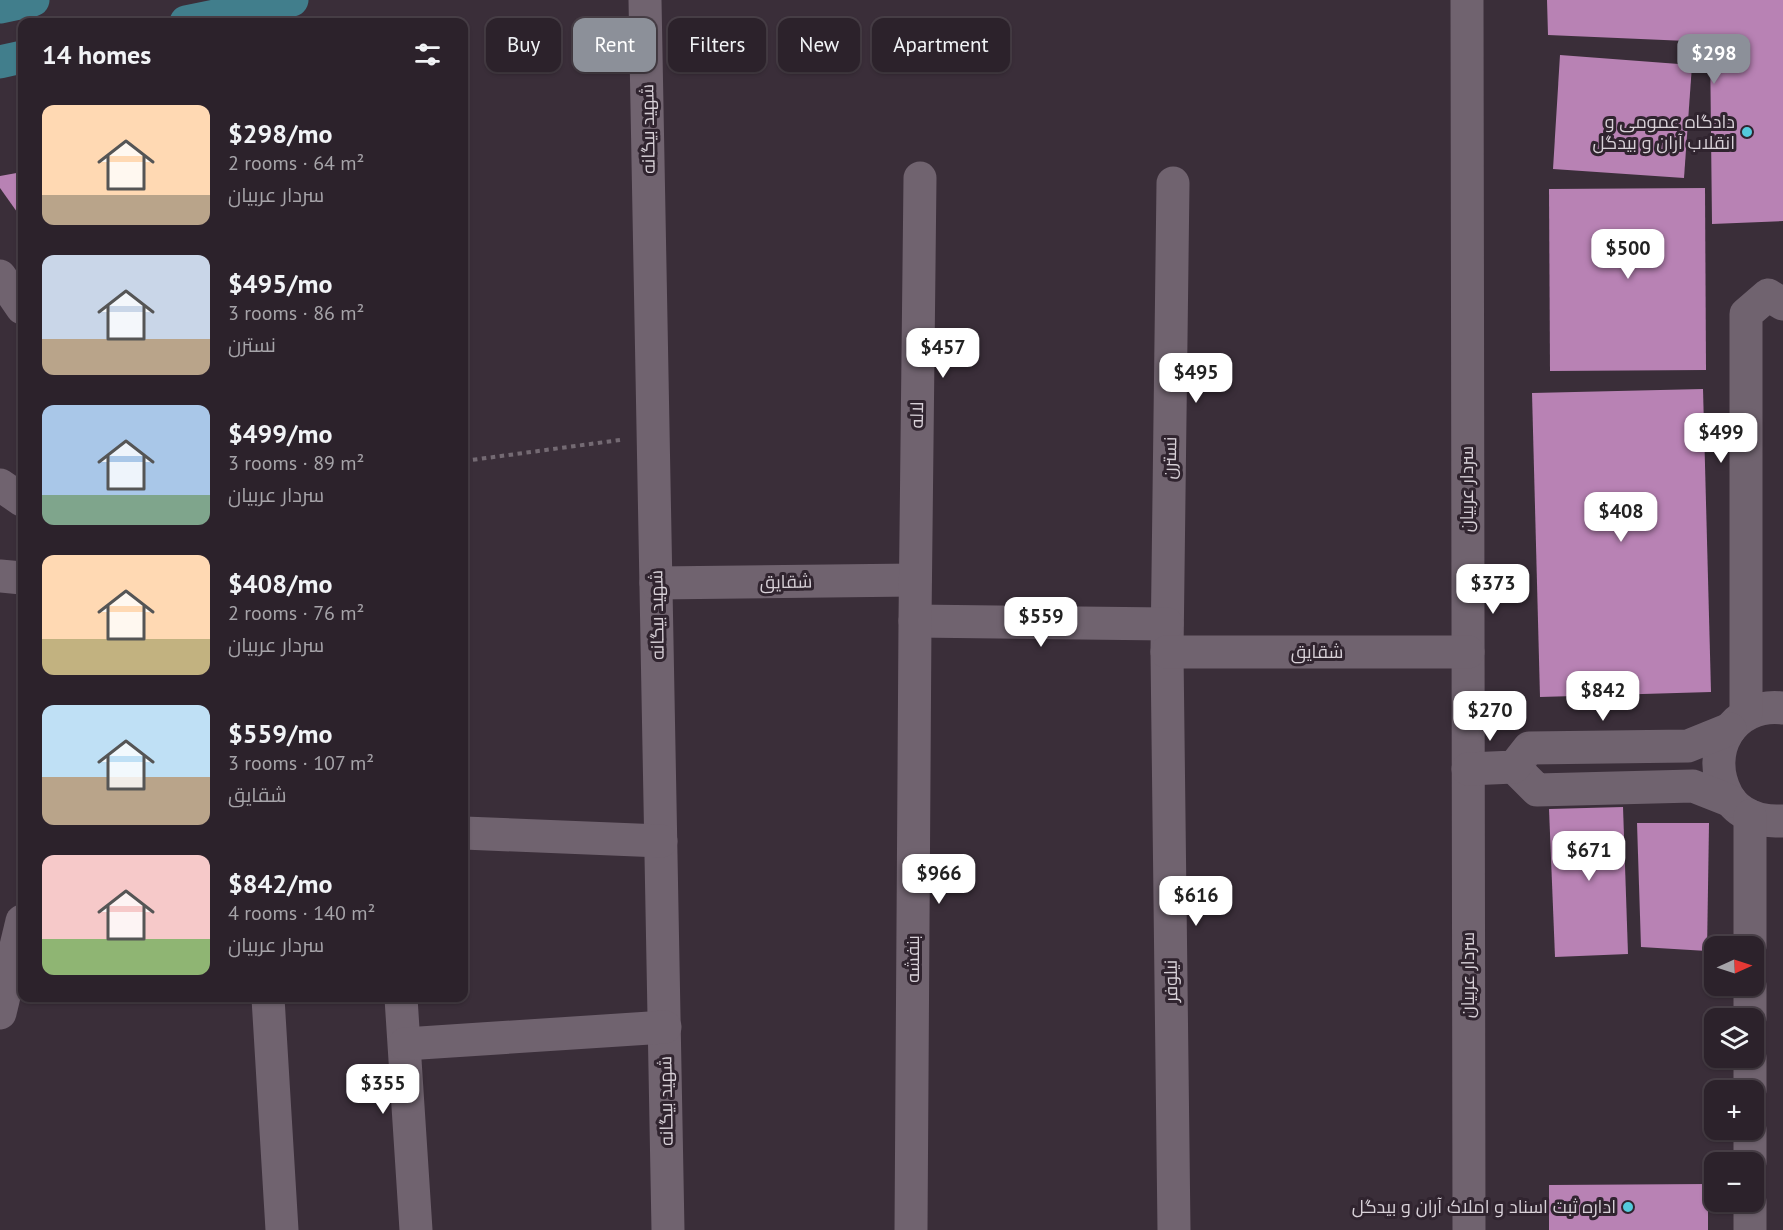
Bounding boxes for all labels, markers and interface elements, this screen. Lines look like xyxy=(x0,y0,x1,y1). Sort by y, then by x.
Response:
chip: Buy xyxy=(486,18,561,72)
chip: Rent xyxy=(573,18,656,72)
chip: Filters xyxy=(668,18,766,72)
chip: New xyxy=(778,18,860,72)
chip: Apartment xyxy=(872,18,1010,72)
pin: $298 xyxy=(1678,34,1750,85)
text: 14 homes xyxy=(42,38,151,71)
icon: filters xyxy=(411,38,444,71)
text: $298 xyxy=(1691,40,1737,66)
street label: شهید بیگانه xyxy=(635,84,660,174)
place label: دادگاه عمومی و انقلاب آران و بیدگل xyxy=(1592,110,1735,154)
text: $298/mo xyxy=(228,117,332,150)
marker: دادگاه عمومی و انقلاب آران و بیدگل xyxy=(1740,125,1754,139)
icon: home xyxy=(90,129,162,201)
text: 2 rooms · 64 m² xyxy=(228,150,364,176)
text: سردار عربیان xyxy=(228,182,324,208)
pin: $500 xyxy=(1592,229,1664,280)
text: $500 xyxy=(1605,235,1651,261)
text: $495/mo xyxy=(228,267,332,300)
icon: home xyxy=(90,279,162,351)
text: 3 rooms · 86 m² xyxy=(228,300,364,326)
pin: $457 xyxy=(907,328,979,379)
text: نسترن xyxy=(228,332,276,358)
text: $457 xyxy=(920,334,966,360)
pin: $495 xyxy=(1160,353,1232,404)
text: $495 xyxy=(1173,359,1219,385)
street label: لاله xyxy=(905,401,928,429)
pin: $499 xyxy=(1685,413,1757,464)
text: $499/mo xyxy=(228,417,332,450)
text: $499 xyxy=(1698,419,1744,445)
icon: home xyxy=(90,429,162,501)
street label: نسترن xyxy=(1158,436,1181,480)
street label: سردار عربیان xyxy=(1455,446,1478,532)
text: 3 rooms · 89 m² xyxy=(228,450,364,476)
text: سردار عربیان xyxy=(228,482,324,508)
pin: $408 xyxy=(1585,492,1657,543)
text: $408 xyxy=(1598,498,1644,524)
pin: $373 xyxy=(1457,564,1529,615)
text: $408/mo xyxy=(228,567,332,600)
street label: شهید بیگانه xyxy=(644,570,669,660)
street label: شقایق xyxy=(759,570,813,594)
text: $373 xyxy=(1470,570,1516,596)
icon: home xyxy=(90,579,162,651)
pin: $559 xyxy=(1005,597,1077,648)
text: 2 rooms · 76 m² xyxy=(228,600,364,626)
text: $559 xyxy=(1018,603,1064,629)
text: سردار عربیان xyxy=(228,632,324,658)
street label: شقایق xyxy=(1291,640,1343,664)
pin: $842 xyxy=(1567,671,1639,722)
text: $842 xyxy=(1580,677,1626,703)
pin: $270 xyxy=(1454,691,1526,742)
text: $270 xyxy=(1467,697,1513,723)
text: $559/mo xyxy=(228,717,332,750)
icon: home xyxy=(90,729,162,801)
text: 3 rooms · 107 m² xyxy=(228,750,374,776)
text: شقایق xyxy=(228,782,286,808)
pin: $671 xyxy=(1553,831,1625,882)
text: $671 xyxy=(1566,837,1612,863)
pin: $966 xyxy=(903,854,975,905)
text: $966 xyxy=(916,860,962,886)
text: $842/mo xyxy=(228,867,332,900)
pin: $616 xyxy=(1160,876,1232,927)
icon: home xyxy=(90,879,162,951)
text: $616 xyxy=(1173,882,1219,908)
text: 4 rooms · 140 m² xyxy=(228,900,375,926)
text: سردار عربیان xyxy=(228,932,324,958)
street label: سردار عربیان xyxy=(1456,932,1479,1018)
street label: بنفشه xyxy=(901,935,924,983)
north arrow xyxy=(1704,936,1764,996)
map controls xyxy=(1704,936,1764,1212)
street label: نیلوفر xyxy=(1159,960,1182,1003)
button: layers xyxy=(1704,1008,1764,1068)
street label: شهید بیگانه xyxy=(653,1056,678,1146)
pin: $355 xyxy=(347,1064,419,1115)
text: $355 xyxy=(360,1070,406,1096)
button: + xyxy=(1704,1080,1764,1140)
button: − xyxy=(1704,1152,1764,1212)
place label: اداره ثبت اسناد و املاک آران و بیدگل xyxy=(1352,1195,1616,1218)
marker: اداره ثبت اسناد و املاک آران و بیدگل xyxy=(1621,1200,1635,1214)

